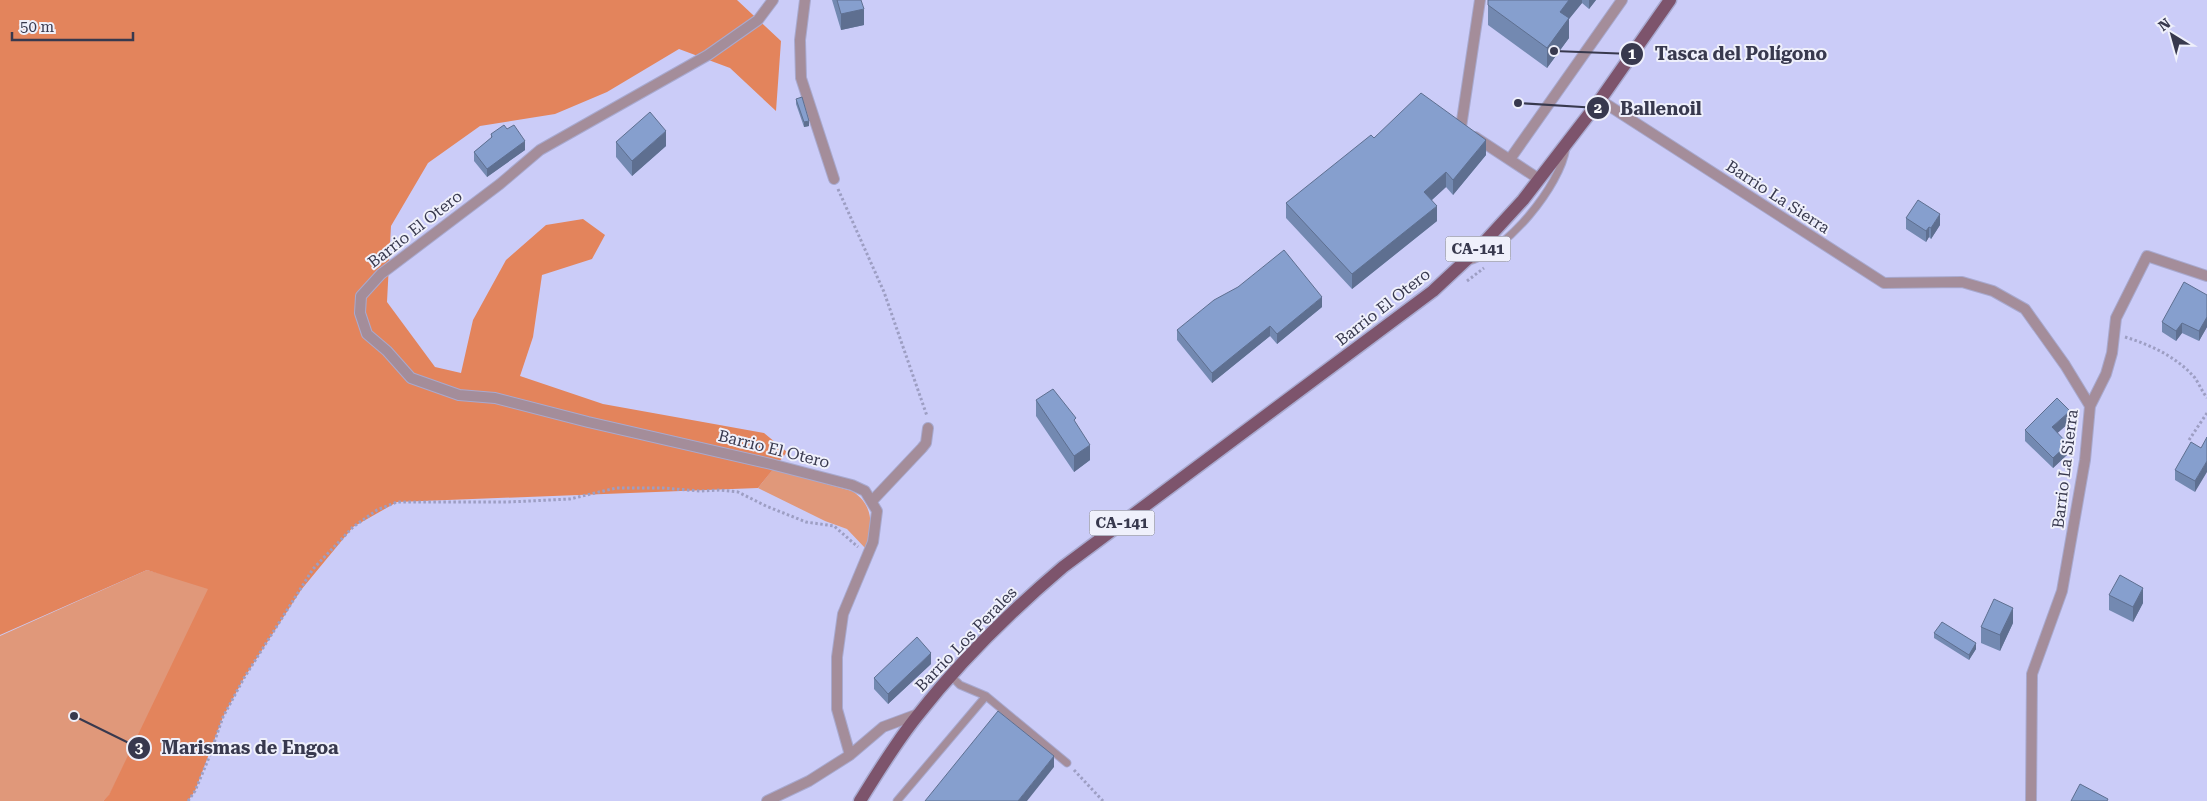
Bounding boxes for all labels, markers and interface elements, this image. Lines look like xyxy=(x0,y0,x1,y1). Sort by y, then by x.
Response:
scale bar xyxy=(12,10,134,42)
north arrow xyxy=(2147,10,2197,60)
text: N xyxy=(2155,15,2173,34)
text: 50 m xyxy=(20,18,55,36)
callout: Tasca del Polígono xyxy=(1620,37,1837,70)
text: Tasca del Polígono xyxy=(1655,43,1828,64)
text: 1 xyxy=(1628,45,1637,63)
callout: Ballenoil xyxy=(1586,92,1712,125)
text: Ballenoil xyxy=(1620,98,1702,119)
text: 2 xyxy=(1594,99,1602,117)
street label: Barrio La Sierra xyxy=(1723,156,1834,238)
street label: Barrio El Otero xyxy=(364,186,466,272)
road number: CA-141 xyxy=(1446,236,1510,262)
street label: Barrio El Otero xyxy=(1332,264,1434,350)
street label: Barrio La Sierra xyxy=(2048,408,2082,530)
street label: Barrio El Otero xyxy=(716,426,832,472)
road number: CA-141 xyxy=(1090,510,1154,536)
street label: Barrio Los Perales xyxy=(911,582,1021,695)
callout: Marismas de Engoa xyxy=(127,731,349,764)
text: Marismas de Engoa xyxy=(161,737,339,758)
text: 3 xyxy=(135,739,144,757)

